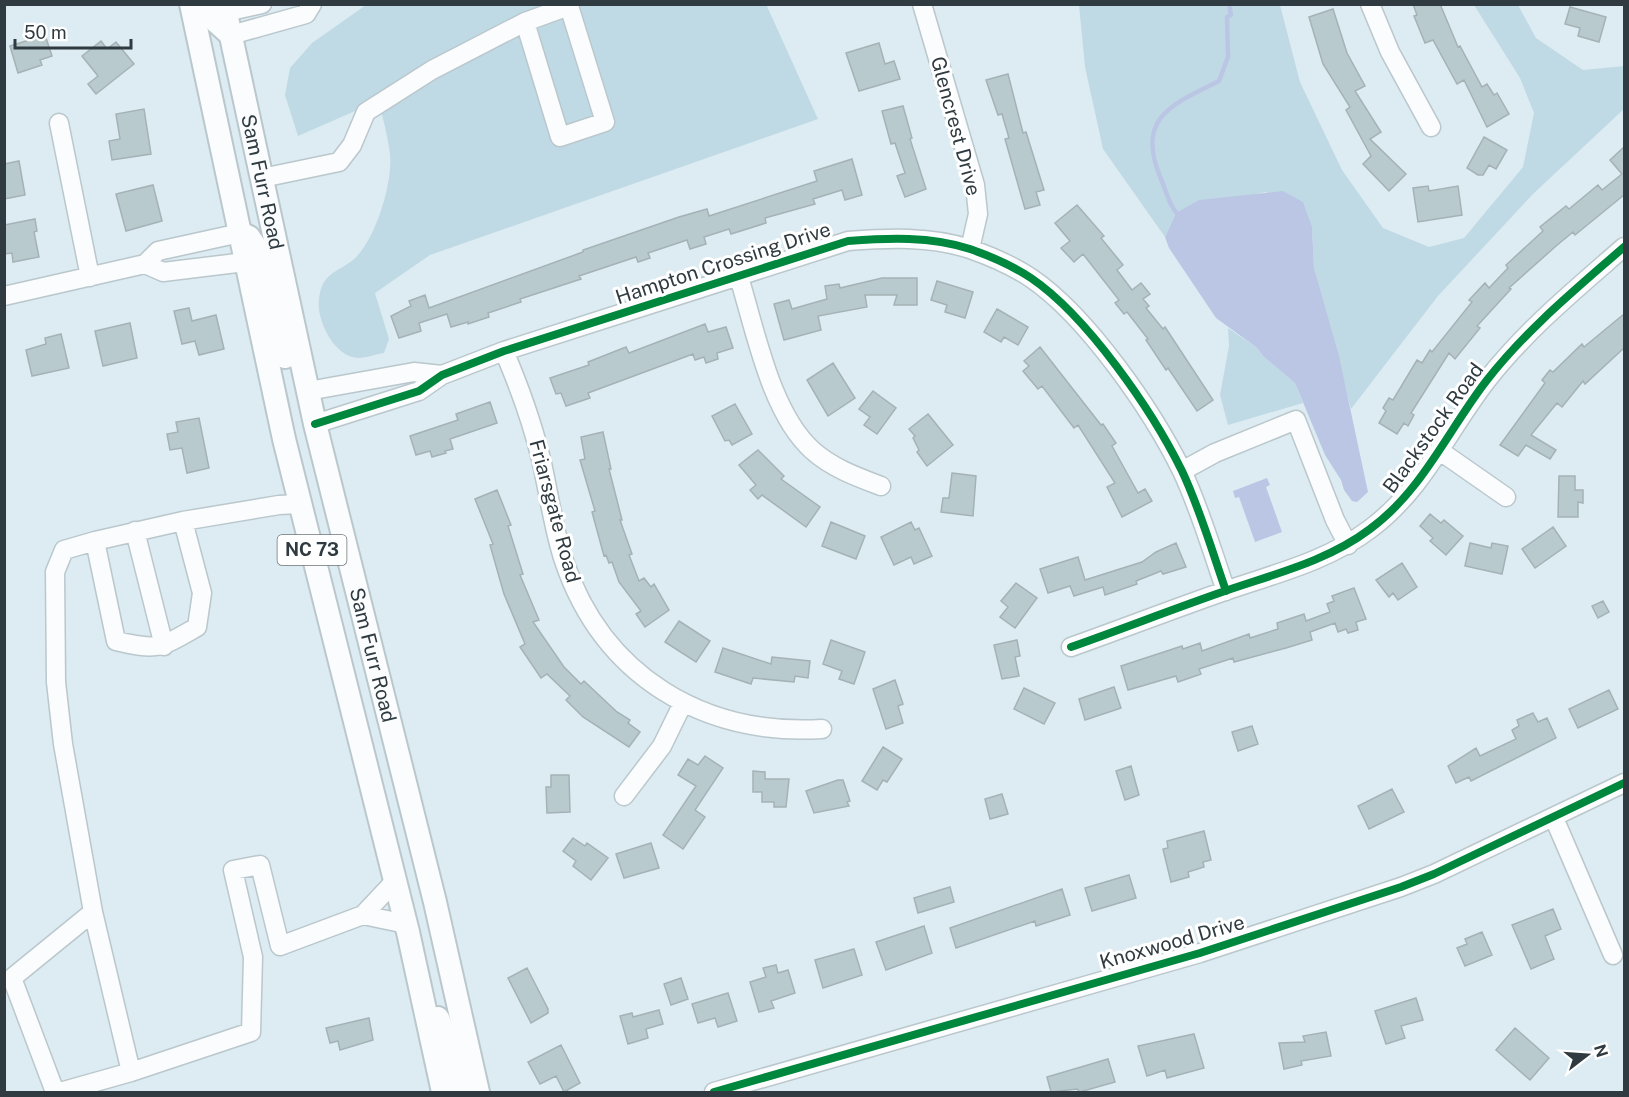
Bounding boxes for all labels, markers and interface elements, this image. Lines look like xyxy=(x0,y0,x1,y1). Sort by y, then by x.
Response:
scale bar xyxy=(15,12,130,50)
text: 50 m xyxy=(24,22,67,43)
street label: Glencrest Drive xyxy=(926,54,986,198)
street label: Sam Furr Road xyxy=(236,112,289,252)
street label: Hampton Crossing Drive xyxy=(612,217,834,309)
street label: Blackstock Road xyxy=(1378,358,1488,498)
street label: Friarsgate Road xyxy=(524,437,586,585)
road number: NC 73 xyxy=(278,535,346,565)
street label: Sam Furr Road xyxy=(345,585,401,725)
street label: Knoxwood Drive xyxy=(1097,910,1247,974)
north arrow xyxy=(1557,1025,1617,1085)
text: N xyxy=(1590,1042,1612,1060)

